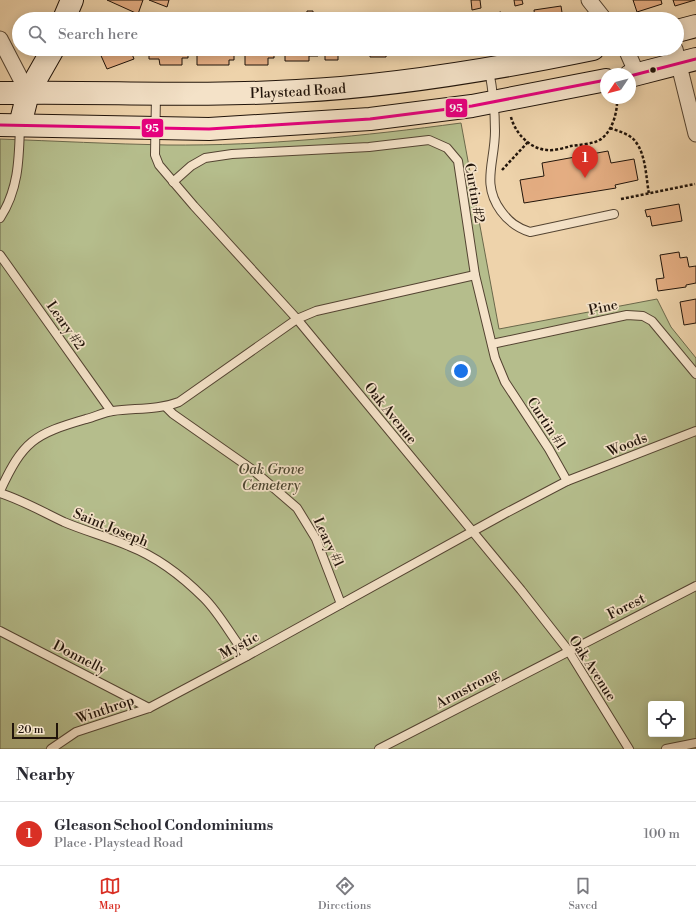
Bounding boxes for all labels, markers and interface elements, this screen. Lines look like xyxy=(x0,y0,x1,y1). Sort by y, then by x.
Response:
search box xyxy=(12,12,684,56)
icon: search xyxy=(26,23,48,45)
text: Search here xyxy=(58,25,138,44)
unlabelled marker xyxy=(648,65,658,75)
north arrow xyxy=(600,68,636,104)
street label: Playstead Road xyxy=(250,80,347,103)
line badge: 95 xyxy=(445,98,468,118)
text: 95 xyxy=(449,102,463,116)
line badge: 95 xyxy=(141,118,164,138)
text: 95 xyxy=(145,122,159,136)
pin: 1 xyxy=(572,145,598,178)
street label: Curtin #2 xyxy=(460,162,488,225)
street label: Pine xyxy=(587,296,620,320)
street label: Leary #2 xyxy=(42,298,88,353)
your location xyxy=(451,361,471,381)
street label: Oak Avenue xyxy=(360,379,421,448)
street label: Curtin #1 xyxy=(523,394,570,453)
street label: Woods xyxy=(604,429,650,461)
park label: Oak Grove Cemetery xyxy=(238,461,304,495)
street label: Saint Joseph xyxy=(70,505,151,551)
street label: Leary #1 xyxy=(309,514,348,570)
street label: Forest xyxy=(604,590,649,624)
street label: Mystic xyxy=(217,628,262,664)
street label: Oak Avenue xyxy=(564,632,620,705)
street label: Donnelly xyxy=(50,637,109,679)
street label: Armstrong xyxy=(432,664,503,713)
street label: Winthrop xyxy=(73,692,137,729)
map controls xyxy=(648,701,684,737)
button: locate xyxy=(648,701,684,737)
scale bar xyxy=(12,721,58,740)
text: 20 m xyxy=(18,723,43,737)
text: Nearby xyxy=(16,764,75,786)
text: Gleason School Condominiums xyxy=(54,816,273,835)
text: 1 xyxy=(26,826,32,842)
text: 100 m xyxy=(644,826,680,842)
text: Place · Playstead Road xyxy=(54,835,183,851)
tab: Map xyxy=(99,875,121,913)
tab: Directions xyxy=(318,875,371,913)
tab: Saved xyxy=(568,875,597,913)

